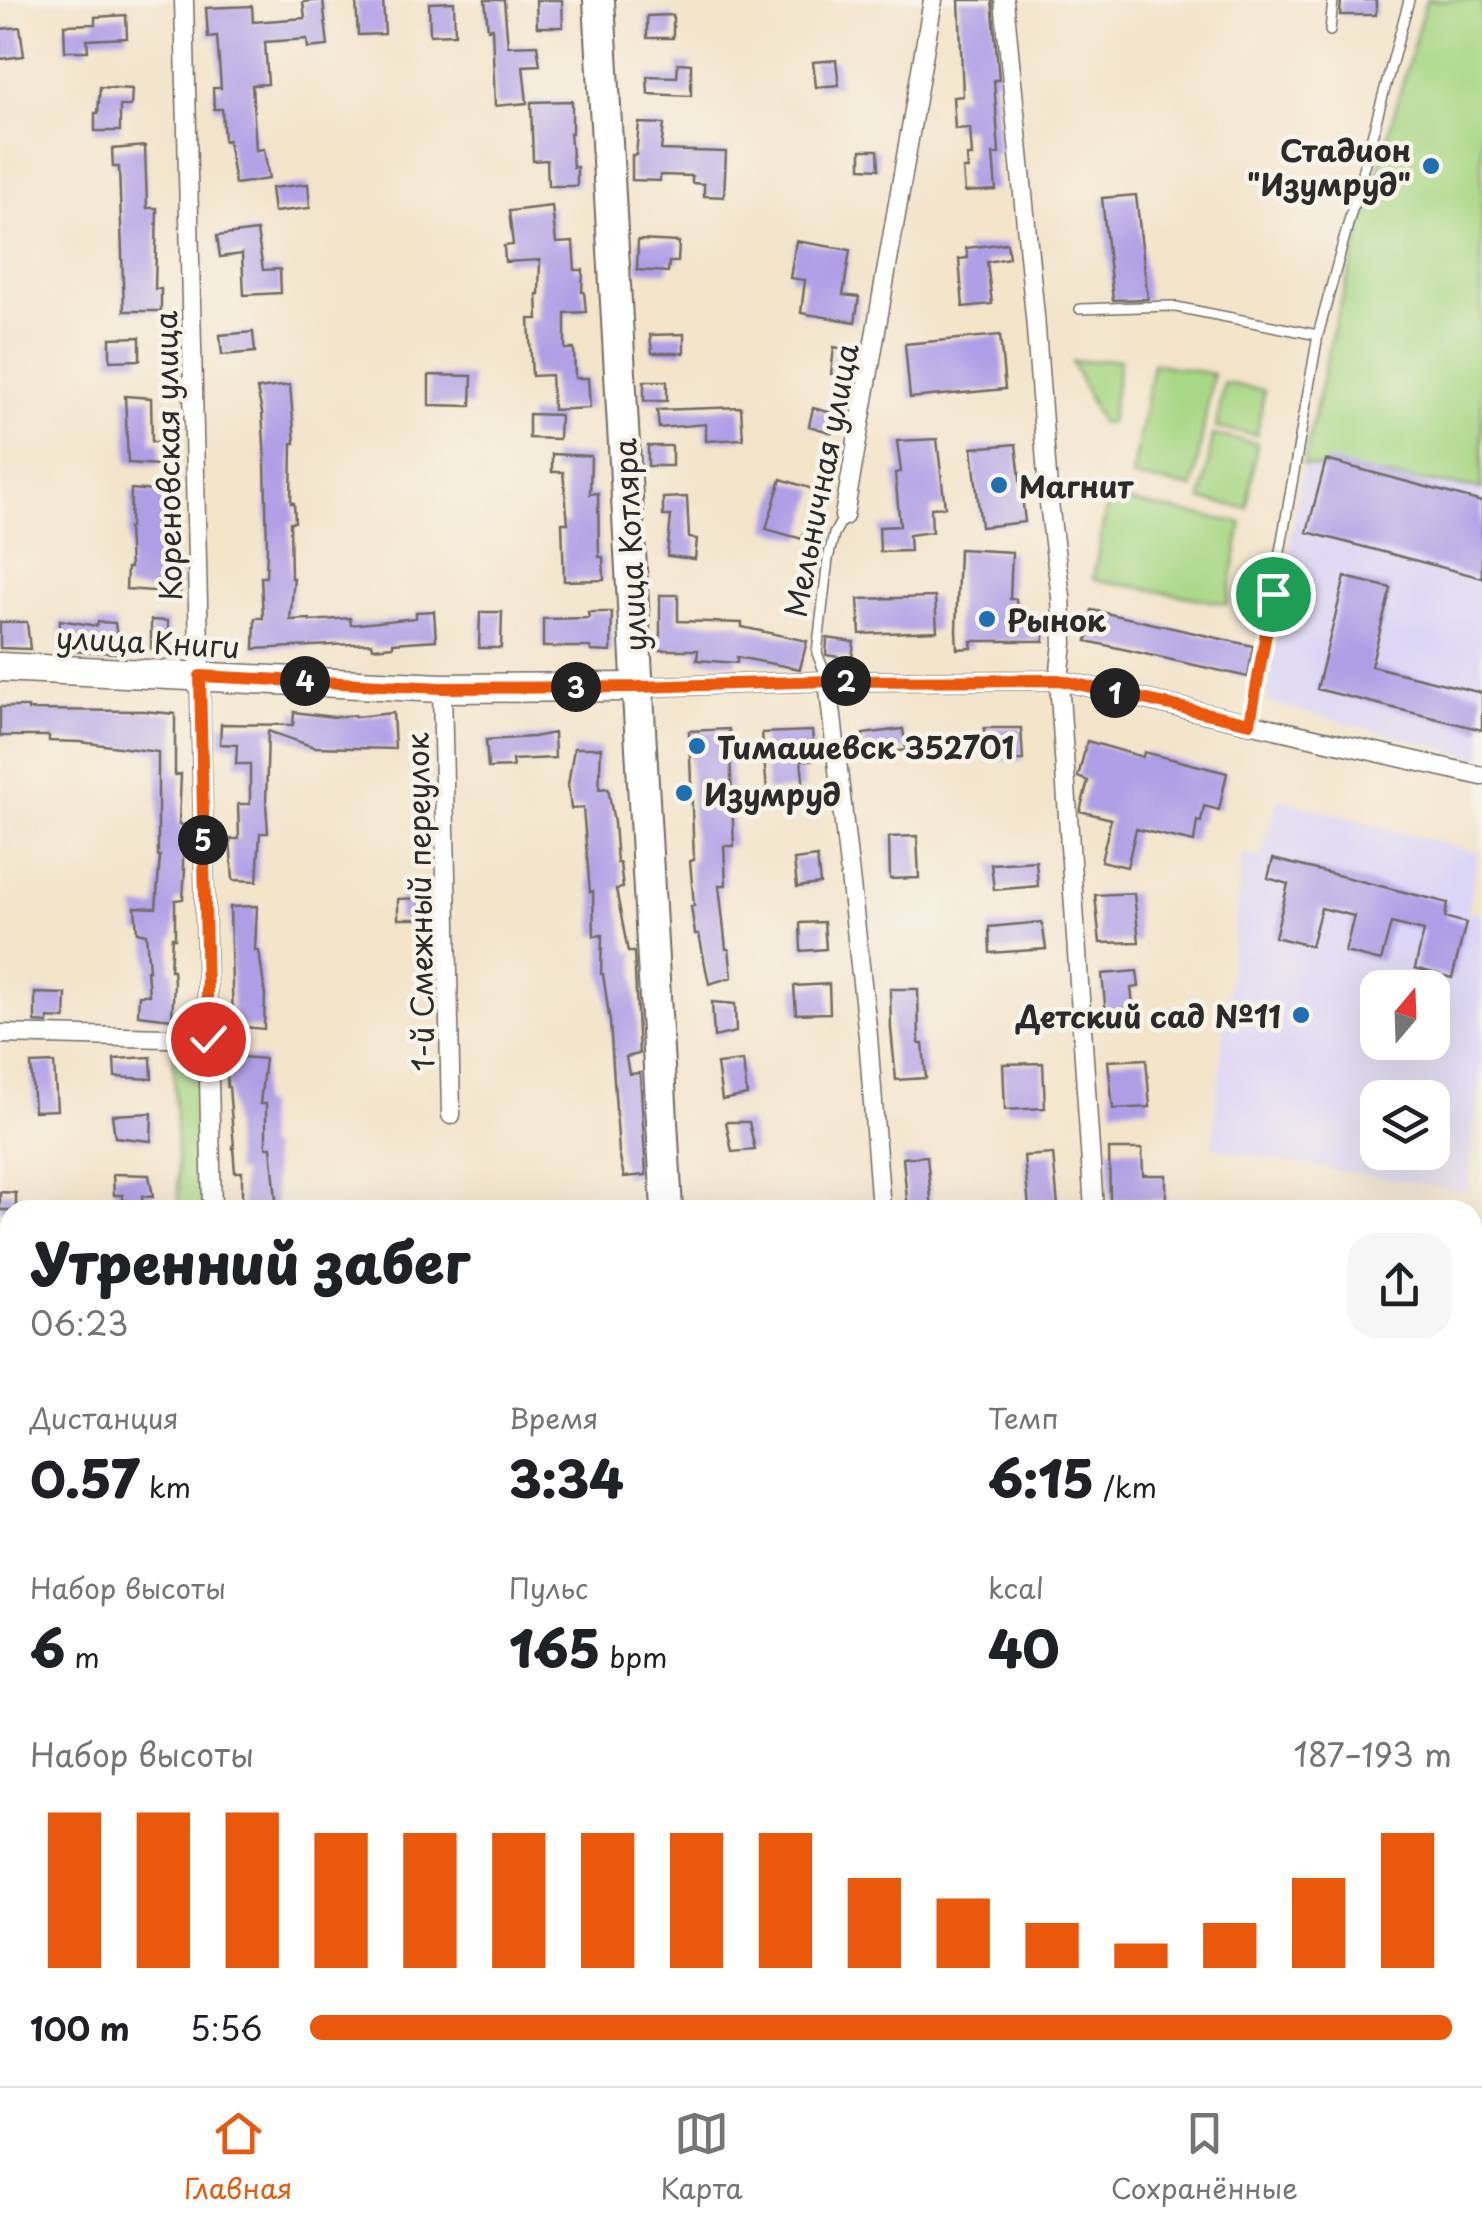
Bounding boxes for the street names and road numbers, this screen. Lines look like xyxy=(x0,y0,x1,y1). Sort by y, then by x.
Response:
street label: Кореновская улица xyxy=(142,310,192,602)
street label: Мельничная улица xyxy=(771,339,869,621)
street label: улица Котляра xyxy=(601,437,657,653)
street label: улица Книги xyxy=(55,614,241,668)
street label: 1-й Смежный переулок xyxy=(394,732,444,1072)

